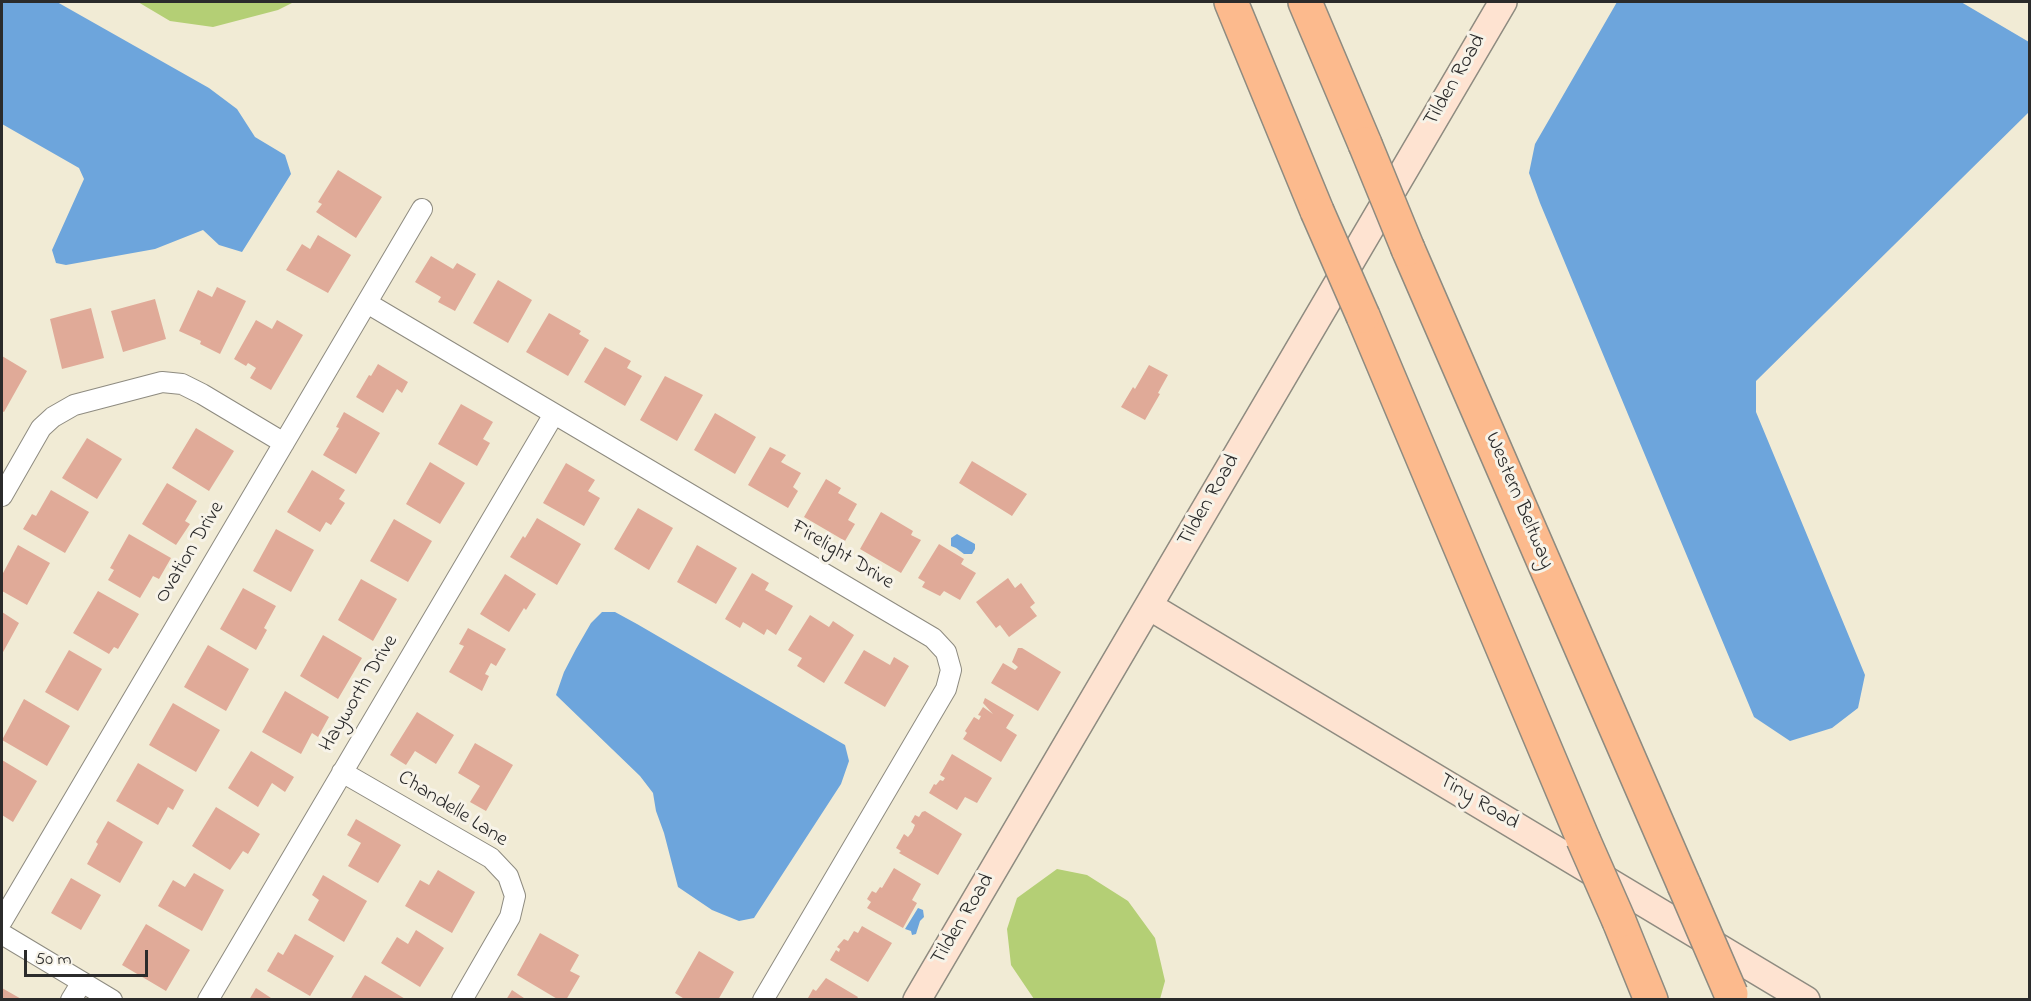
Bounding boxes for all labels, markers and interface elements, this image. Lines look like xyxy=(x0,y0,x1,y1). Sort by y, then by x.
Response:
street label: Tilden Road xyxy=(1420,31,1492,131)
street label: Western Beltway xyxy=(1478,429,1558,573)
street label: Tilden Road xyxy=(1174,451,1246,551)
street label: Ovation Drive xyxy=(151,497,231,609)
street label: Firelight Drive xyxy=(786,515,898,597)
street label: Hayworth Drive xyxy=(315,631,405,757)
street label: Chandelle Lane xyxy=(392,766,512,854)
street label: Tiny Road xyxy=(1433,769,1523,837)
street label: Tilden Road xyxy=(927,870,1001,970)
scale bar xyxy=(27,938,152,976)
text: 50 m xyxy=(35,947,72,973)

